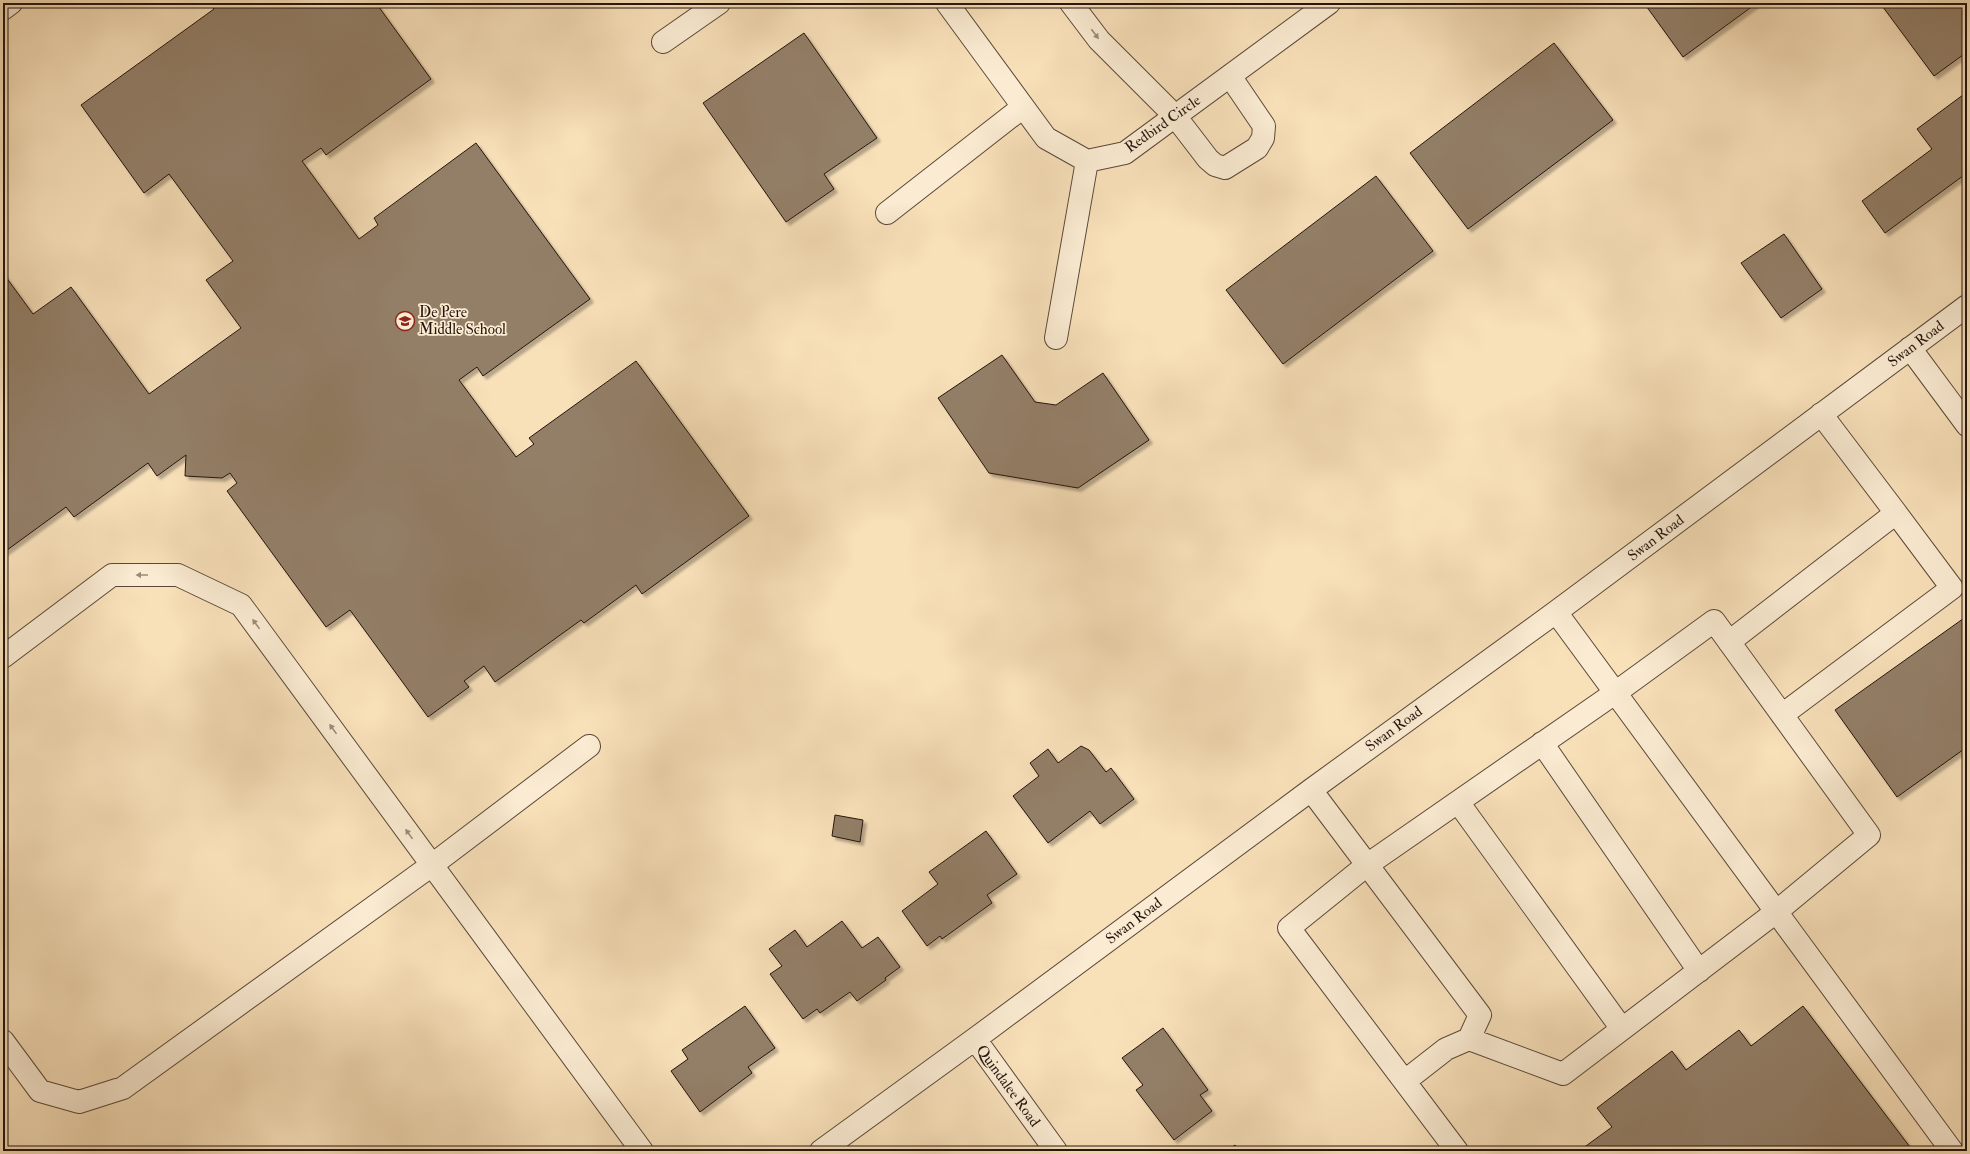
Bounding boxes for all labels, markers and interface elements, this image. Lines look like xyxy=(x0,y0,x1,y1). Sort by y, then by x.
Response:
one-way arrow xyxy=(1090,29,1098,39)
street label: Redbird Circle xyxy=(1121,91,1205,157)
place label: De Pere Middle School xyxy=(419,303,506,339)
school or university icon: De Pere Middle School xyxy=(394,310,416,332)
street label: Swan Road xyxy=(1884,316,1948,371)
street label: Swan Road xyxy=(1624,510,1688,565)
one-way arrow xyxy=(135,572,148,578)
one-way arrow xyxy=(252,619,260,629)
street label: Swan Road xyxy=(1362,702,1427,756)
one-way arrow xyxy=(328,723,337,734)
one-way arrow xyxy=(405,828,413,839)
street label: Swan Road xyxy=(1102,893,1166,948)
street label: Quindalee Road xyxy=(972,1041,1044,1131)

